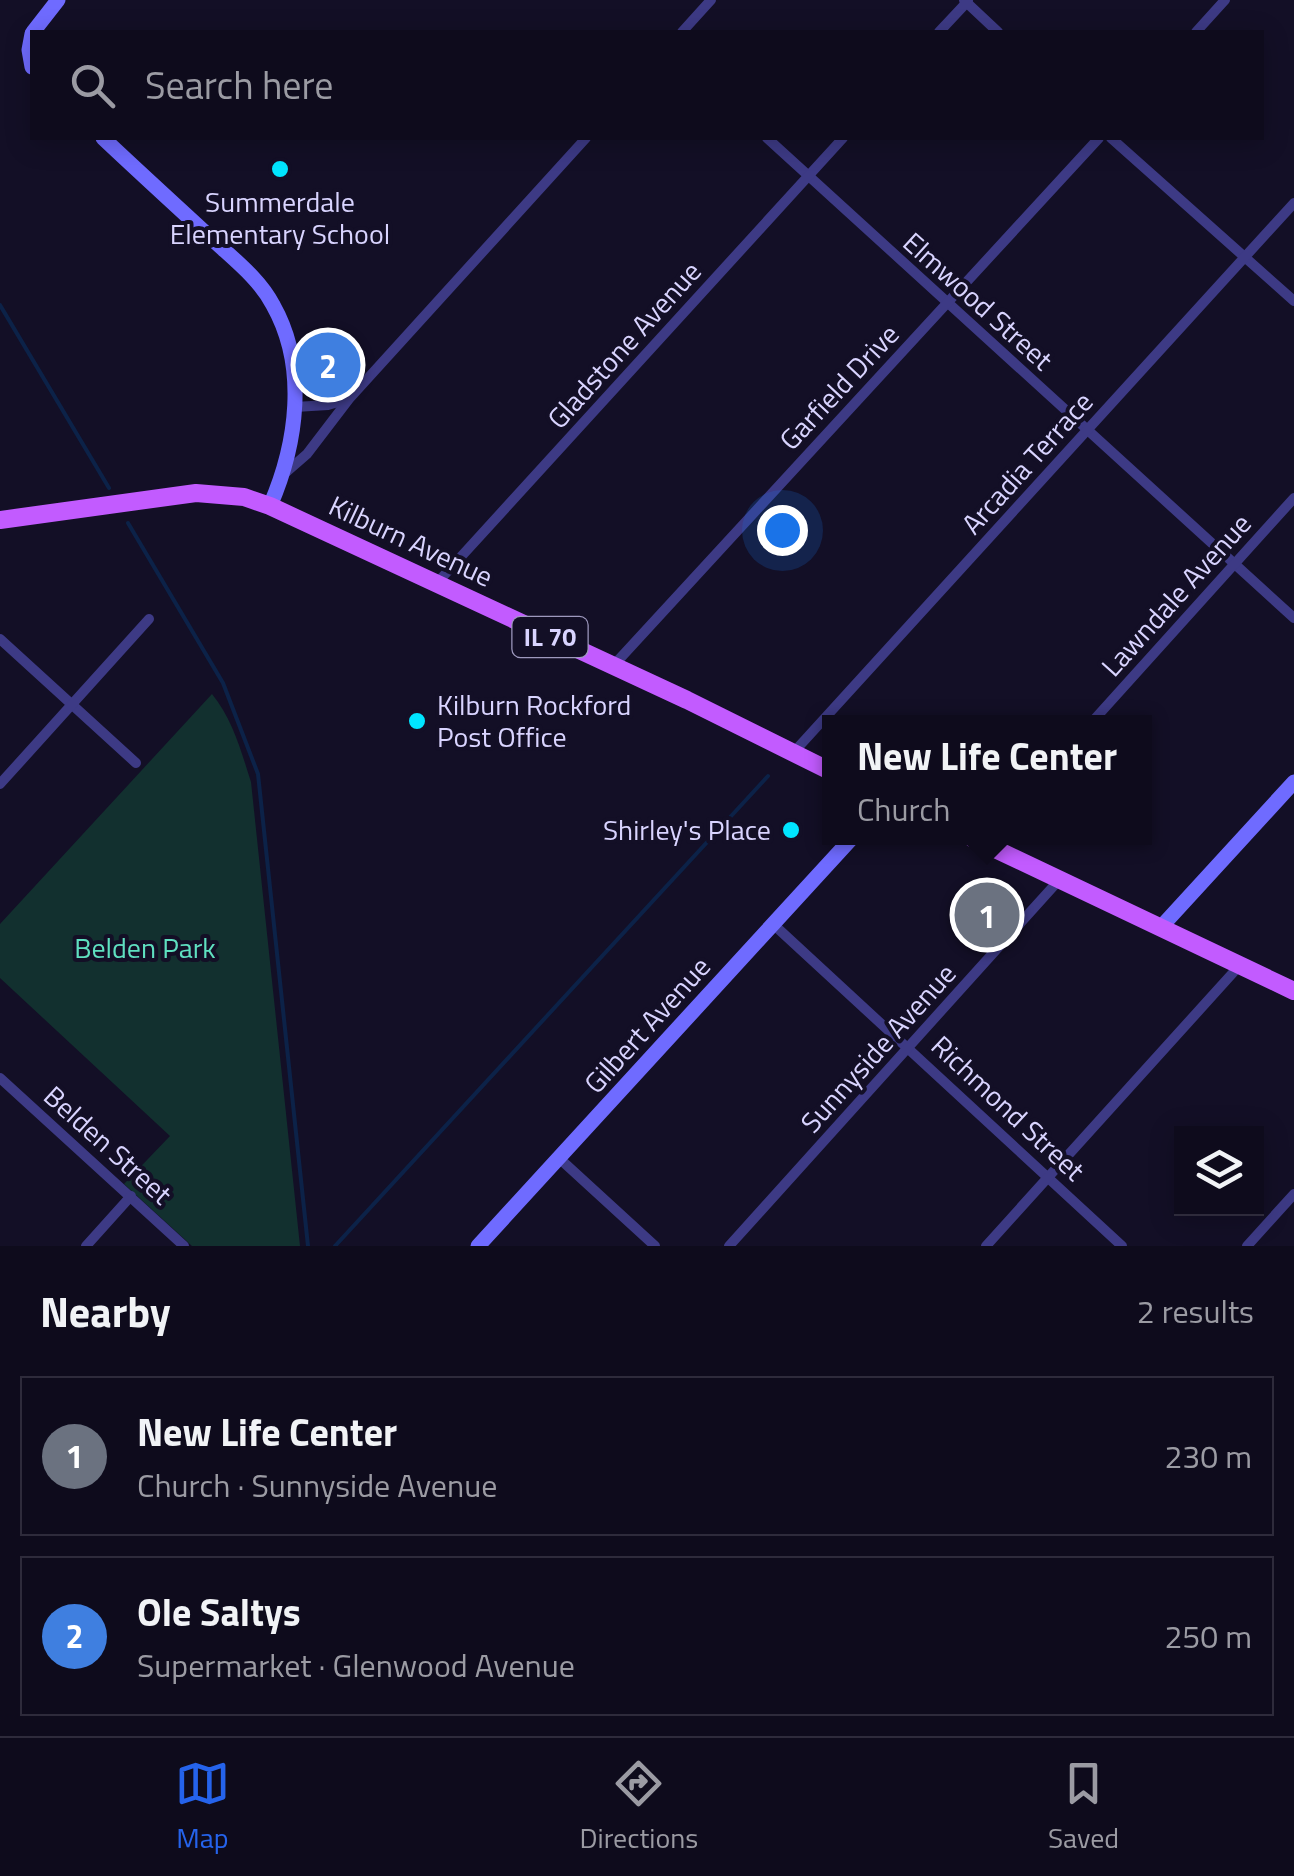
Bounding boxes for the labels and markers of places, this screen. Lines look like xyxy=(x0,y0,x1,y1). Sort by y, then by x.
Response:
marker: Summerdale Elementary School xyxy=(269,158,291,180)
place label: Summerdale Elementary School xyxy=(170,180,390,255)
pin: 2 xyxy=(296,328,360,402)
place label: Kilburn Rockford Post Office xyxy=(437,683,631,758)
marker: Kilburn Rockford Post Office xyxy=(406,710,428,732)
place label: Shirley's Place xyxy=(603,808,771,851)
marker: Shirley's Place xyxy=(780,819,802,841)
pin: 1 xyxy=(954,878,1020,952)

